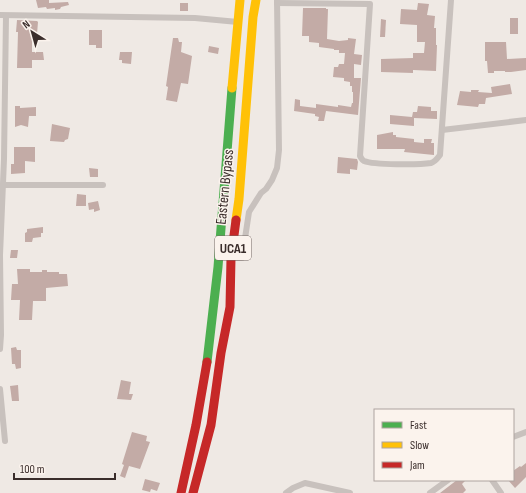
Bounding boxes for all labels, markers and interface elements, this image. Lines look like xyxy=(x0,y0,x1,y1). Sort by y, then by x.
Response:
north arrow xyxy=(12,12,52,52)
text: N xyxy=(20,17,33,31)
street label: Eastern Bypass xyxy=(212,148,238,226)
road number: UCA1 xyxy=(215,236,251,260)
legend xyxy=(374,409,514,481)
text: Fast xyxy=(410,418,427,433)
text: Slow xyxy=(410,438,429,453)
scale bar xyxy=(14,455,115,481)
text: Jam xyxy=(409,458,425,473)
text: 100 m xyxy=(20,462,45,477)

